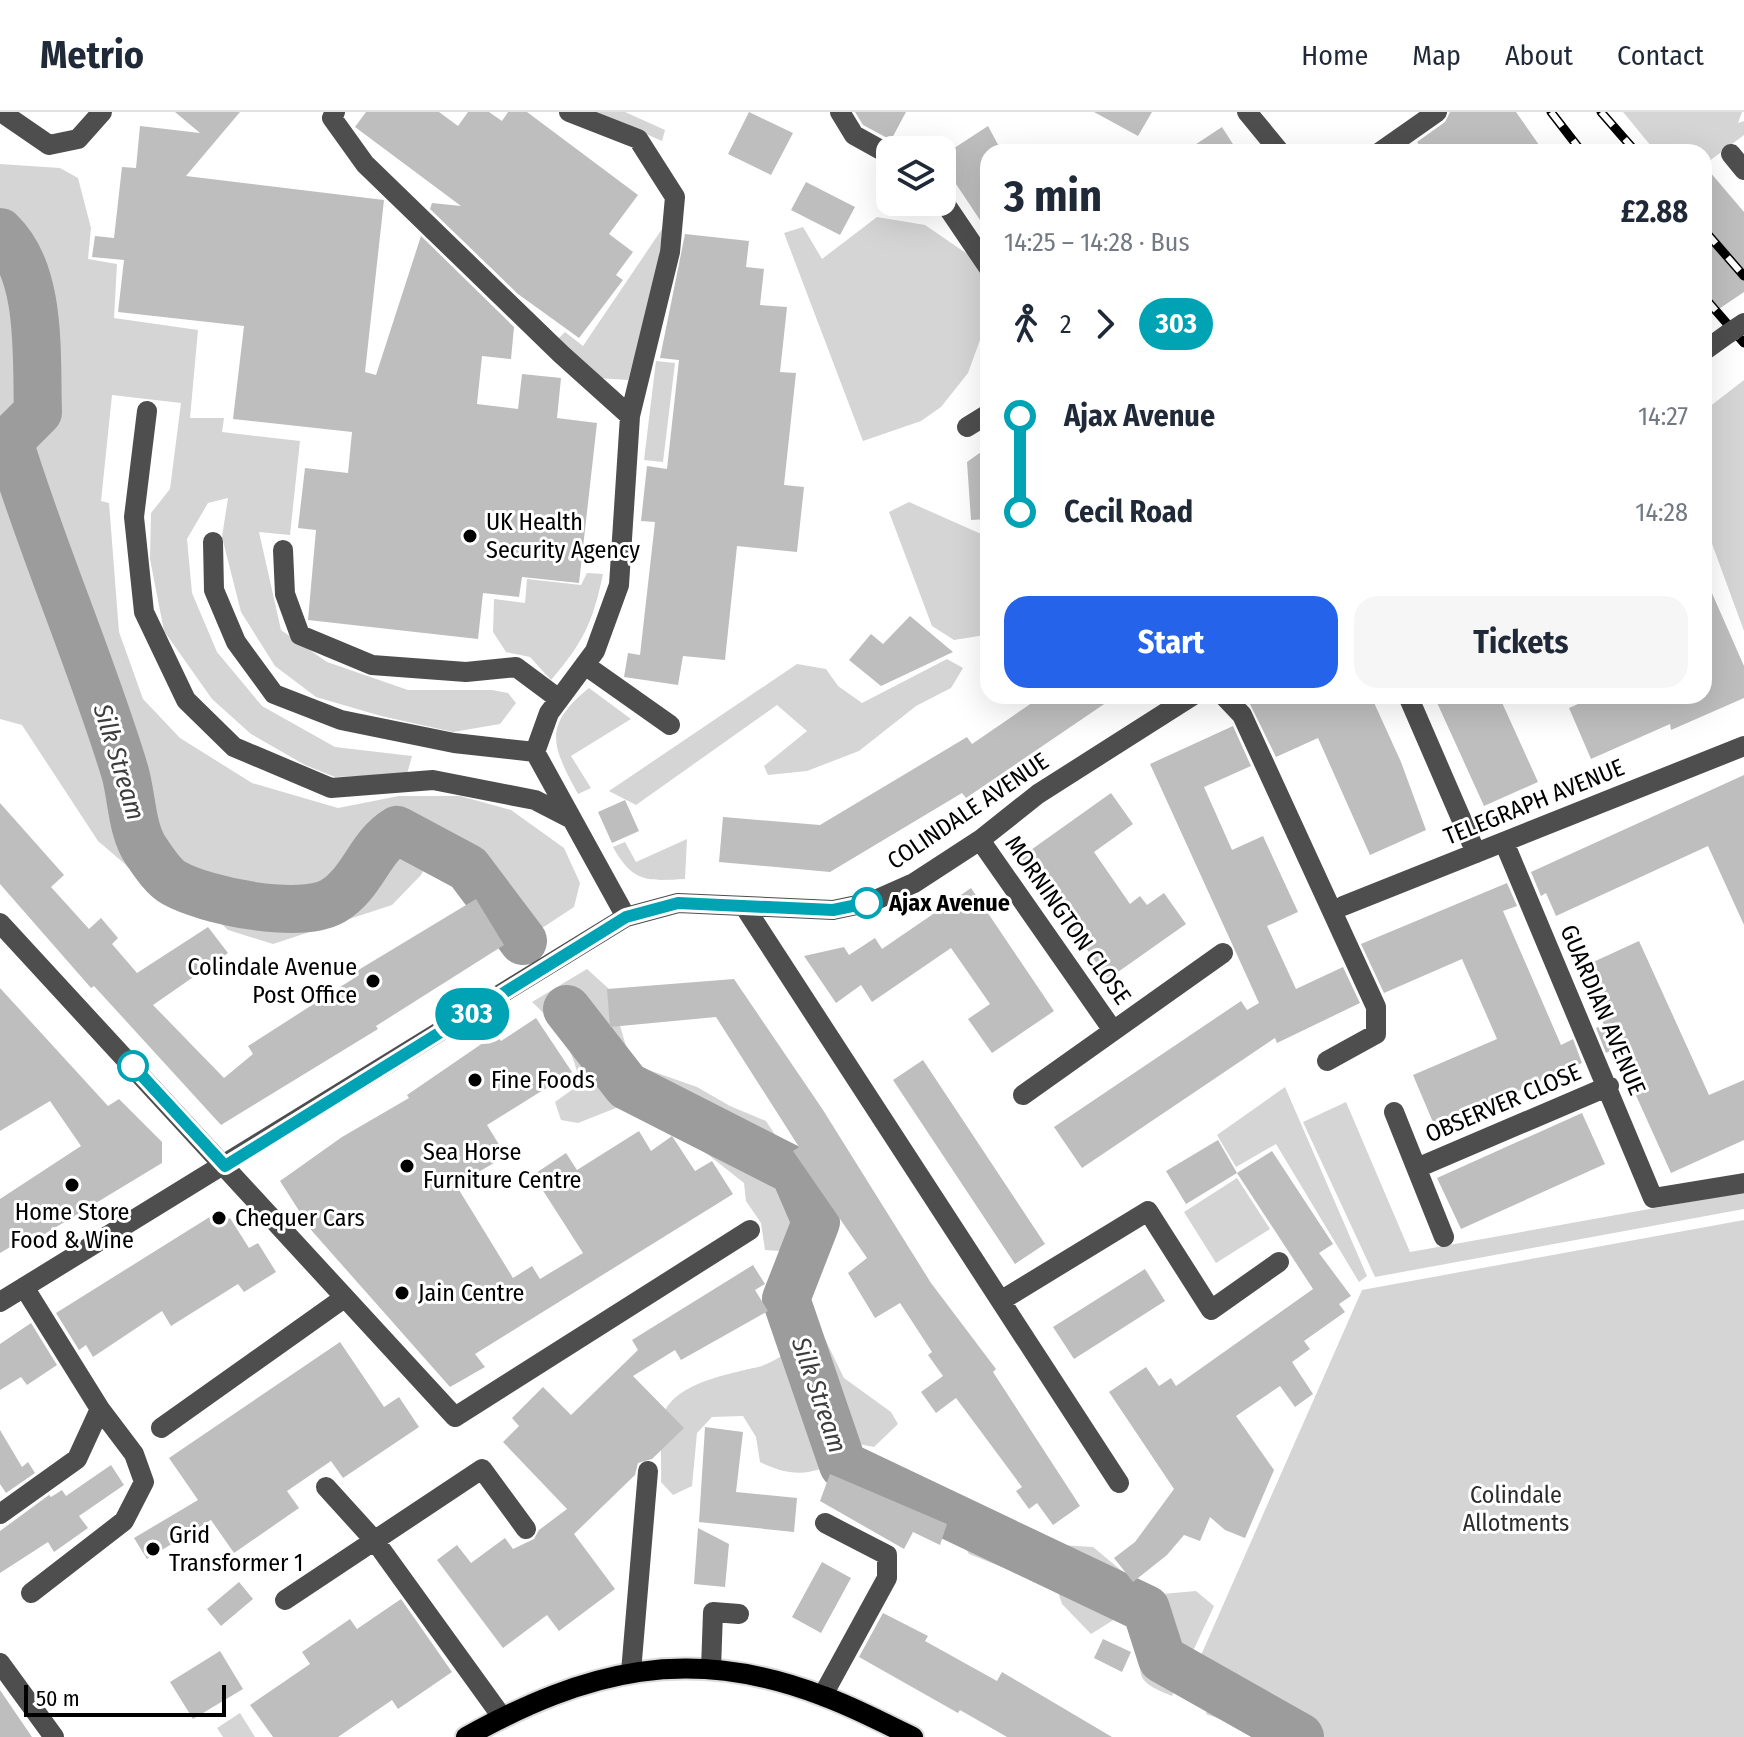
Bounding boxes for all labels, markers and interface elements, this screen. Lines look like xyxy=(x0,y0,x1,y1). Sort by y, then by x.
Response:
text: Metrio xyxy=(40,32,144,78)
text: Home xyxy=(1301,39,1368,72)
text: Map xyxy=(1412,39,1461,72)
text: About xyxy=(1505,39,1573,72)
text: Contact xyxy=(1617,39,1704,72)
map controls xyxy=(876,136,956,216)
button: layers xyxy=(876,136,956,216)
text: 3 min xyxy=(1004,170,1102,223)
text: £2.88 xyxy=(1621,194,1688,230)
text: 14:25 – 14:28 · Bus xyxy=(1004,227,1190,258)
icon: walk xyxy=(1004,302,1048,346)
icon: forward xyxy=(1083,302,1127,346)
text: 303 xyxy=(1155,307,1197,340)
text: 2 xyxy=(1060,309,1071,340)
text: Ajax Avenue xyxy=(1064,398,1215,434)
text: 14:27 xyxy=(1638,401,1688,432)
text: Cecil Road xyxy=(1064,494,1193,530)
text: 14:28 xyxy=(1635,497,1688,528)
place label: UK Health Security Agency xyxy=(486,508,640,564)
marker: UK Health Security Agency xyxy=(461,527,479,545)
button: Start xyxy=(1004,596,1338,688)
button: Tickets xyxy=(1354,596,1688,688)
water label: Silk Stream xyxy=(86,699,151,824)
street label: COLINDALE AVENUE xyxy=(882,747,1054,875)
street label: TELEGRAPH AVENUE xyxy=(1440,753,1628,851)
street label: MORNINGTON CLOSE xyxy=(999,830,1137,1010)
marker: Ajax Avenue xyxy=(852,888,882,918)
place label: Ajax Avenue xyxy=(888,889,1010,917)
street label: GUARDIAN AVENUE xyxy=(1555,921,1651,1099)
place label: Colindale Avenue Post Office xyxy=(187,953,357,1009)
marker: Colindale Avenue Post Office xyxy=(364,972,382,990)
line badge: 303 xyxy=(426,988,518,1040)
text: 303 xyxy=(451,997,493,1030)
unlabelled marker xyxy=(118,1051,148,1081)
street label: OBSERVER CLOSE xyxy=(1421,1058,1585,1148)
place label: Fine Foods xyxy=(491,1066,595,1094)
marker: Fine Foods xyxy=(466,1071,484,1089)
place label: Sea Horse Furniture Centre xyxy=(423,1138,581,1194)
marker: Sea Horse Furniture Centre xyxy=(398,1157,416,1175)
marker: Home Store Food & Wine xyxy=(63,1176,81,1194)
place label: Home Store Food & Wine xyxy=(10,1198,134,1254)
place label: Chequer Cars xyxy=(235,1204,365,1232)
marker: Chequer Cars xyxy=(210,1209,228,1227)
place label: Jain Centre xyxy=(418,1279,524,1307)
marker: Jain Centre xyxy=(393,1284,411,1302)
water label: Silk Stream xyxy=(784,1332,853,1457)
park label: Colindale Allotments xyxy=(1463,1481,1569,1537)
place label: Grid Transformer 1 xyxy=(169,1521,303,1577)
marker: Grid Transformer 1 xyxy=(144,1540,162,1558)
scale bar xyxy=(24,1681,226,1717)
text: 50 m xyxy=(36,1685,80,1712)

